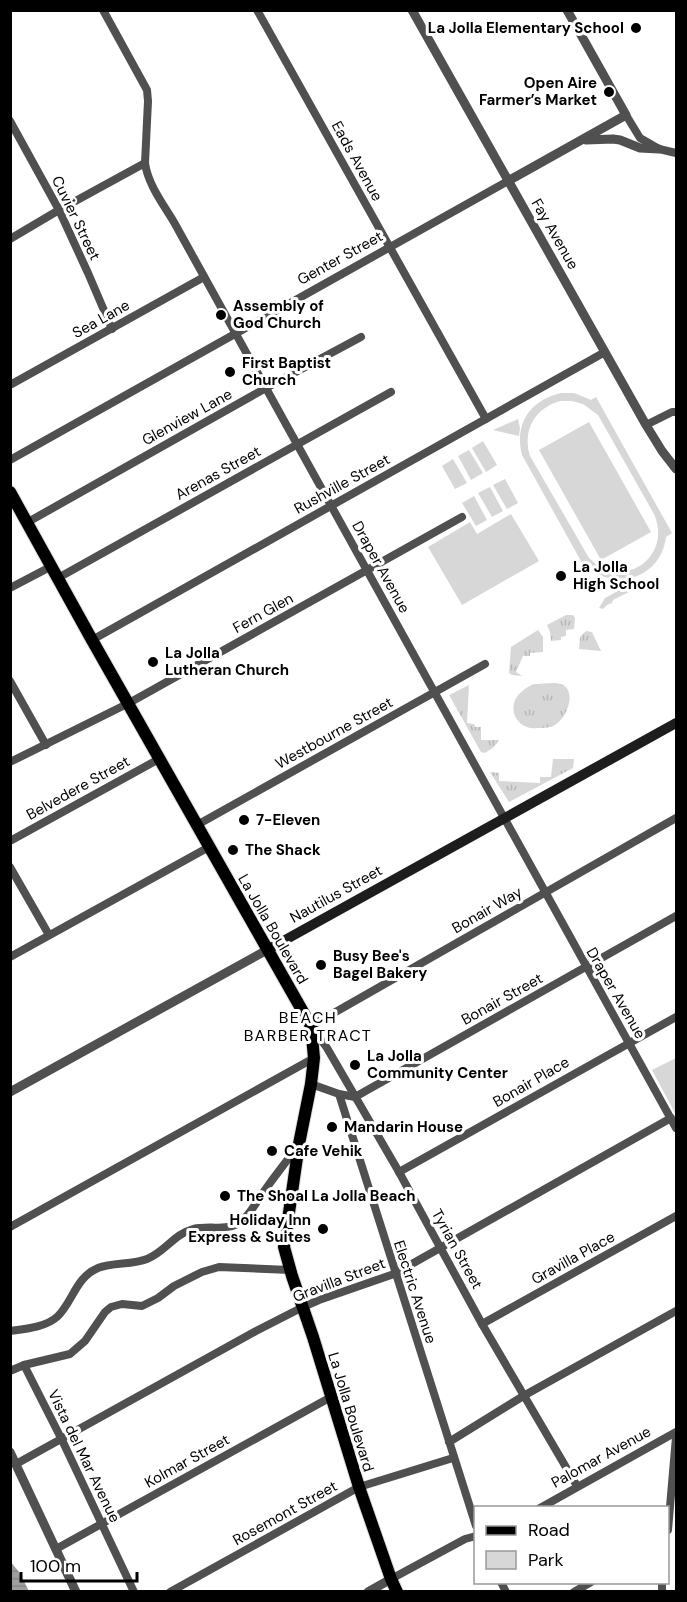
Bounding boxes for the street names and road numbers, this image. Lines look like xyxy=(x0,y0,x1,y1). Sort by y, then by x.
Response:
street label: Eads Avenue xyxy=(327,117,387,205)
street label: Cuvier Street xyxy=(47,173,105,264)
street label: Fay Avenue xyxy=(527,195,583,273)
street label: Genter Street xyxy=(294,226,386,290)
street label: Sea Lane xyxy=(69,295,133,343)
street label: Glenview Lane xyxy=(138,384,236,450)
street label: Arenas Street xyxy=(172,441,264,505)
street label: Rushville Street xyxy=(290,449,394,519)
street label: Draper Avenue xyxy=(347,517,415,617)
street label: Fern Glen xyxy=(229,588,297,638)
street label: Westbourne Street xyxy=(272,692,396,774)
street label: Belvedere Street xyxy=(23,751,133,825)
street label: Nautilus Street xyxy=(286,860,386,928)
street label: La Jolla Boulevard xyxy=(233,870,313,988)
street label: Bonair Way xyxy=(448,882,526,938)
street label: Draper Avenue xyxy=(582,944,650,1042)
street label: Bonair Street xyxy=(458,968,546,1030)
street label: Bonair Place xyxy=(489,1052,573,1112)
street label: Tyrian Street xyxy=(427,1205,487,1293)
street label: Gravilla Place xyxy=(528,1227,618,1289)
street label: Electric Avenue xyxy=(389,1238,441,1346)
street label: Gravilla Street xyxy=(290,1253,388,1307)
street label: La Jolla Boulevard xyxy=(323,1350,379,1474)
street label: Vista del Mar Avenue xyxy=(43,1386,125,1526)
street label: Palomar Avenue xyxy=(548,1421,654,1493)
street label: Kolmar Street xyxy=(141,1429,233,1493)
street label: Rosemont Street xyxy=(229,1476,341,1550)

